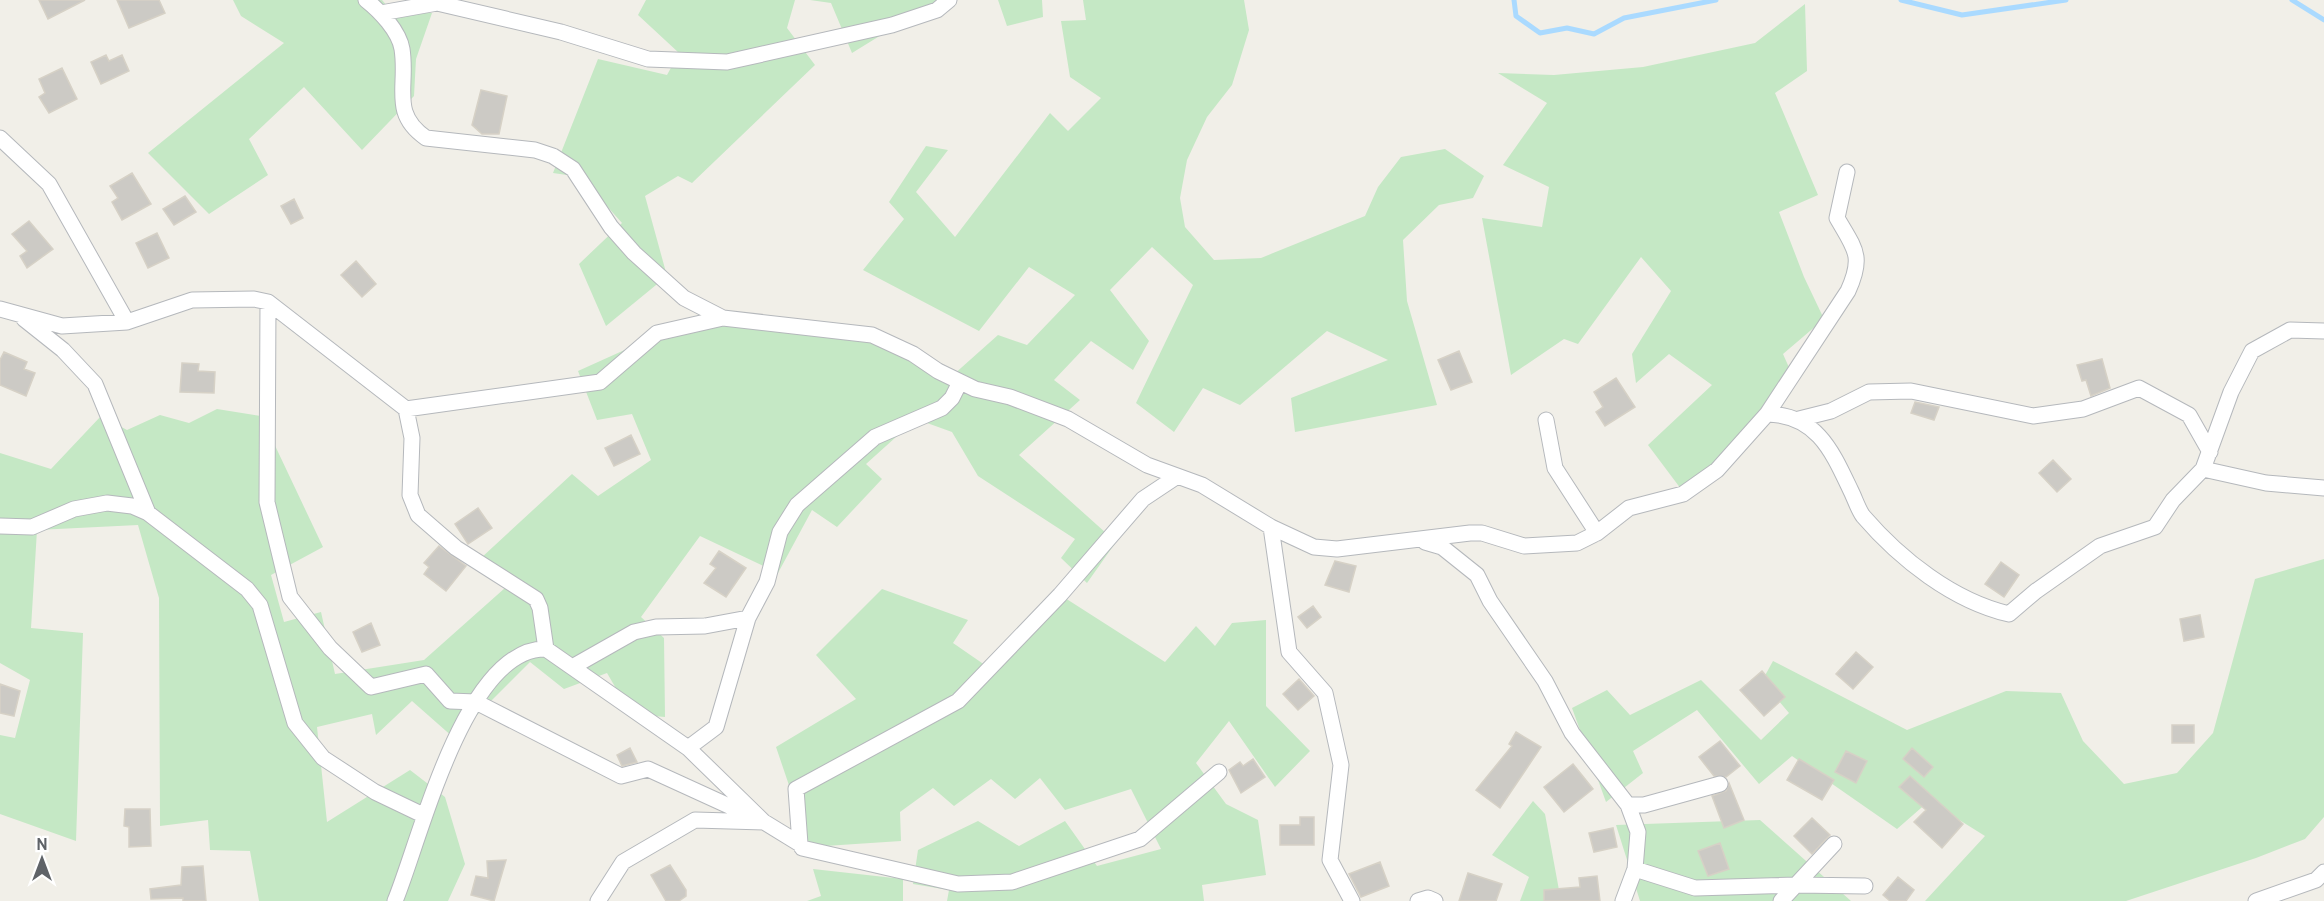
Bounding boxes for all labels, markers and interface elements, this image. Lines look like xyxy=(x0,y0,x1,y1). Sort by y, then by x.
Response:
north arrow xyxy=(12,829,72,889)
text: N xyxy=(36,836,48,856)

